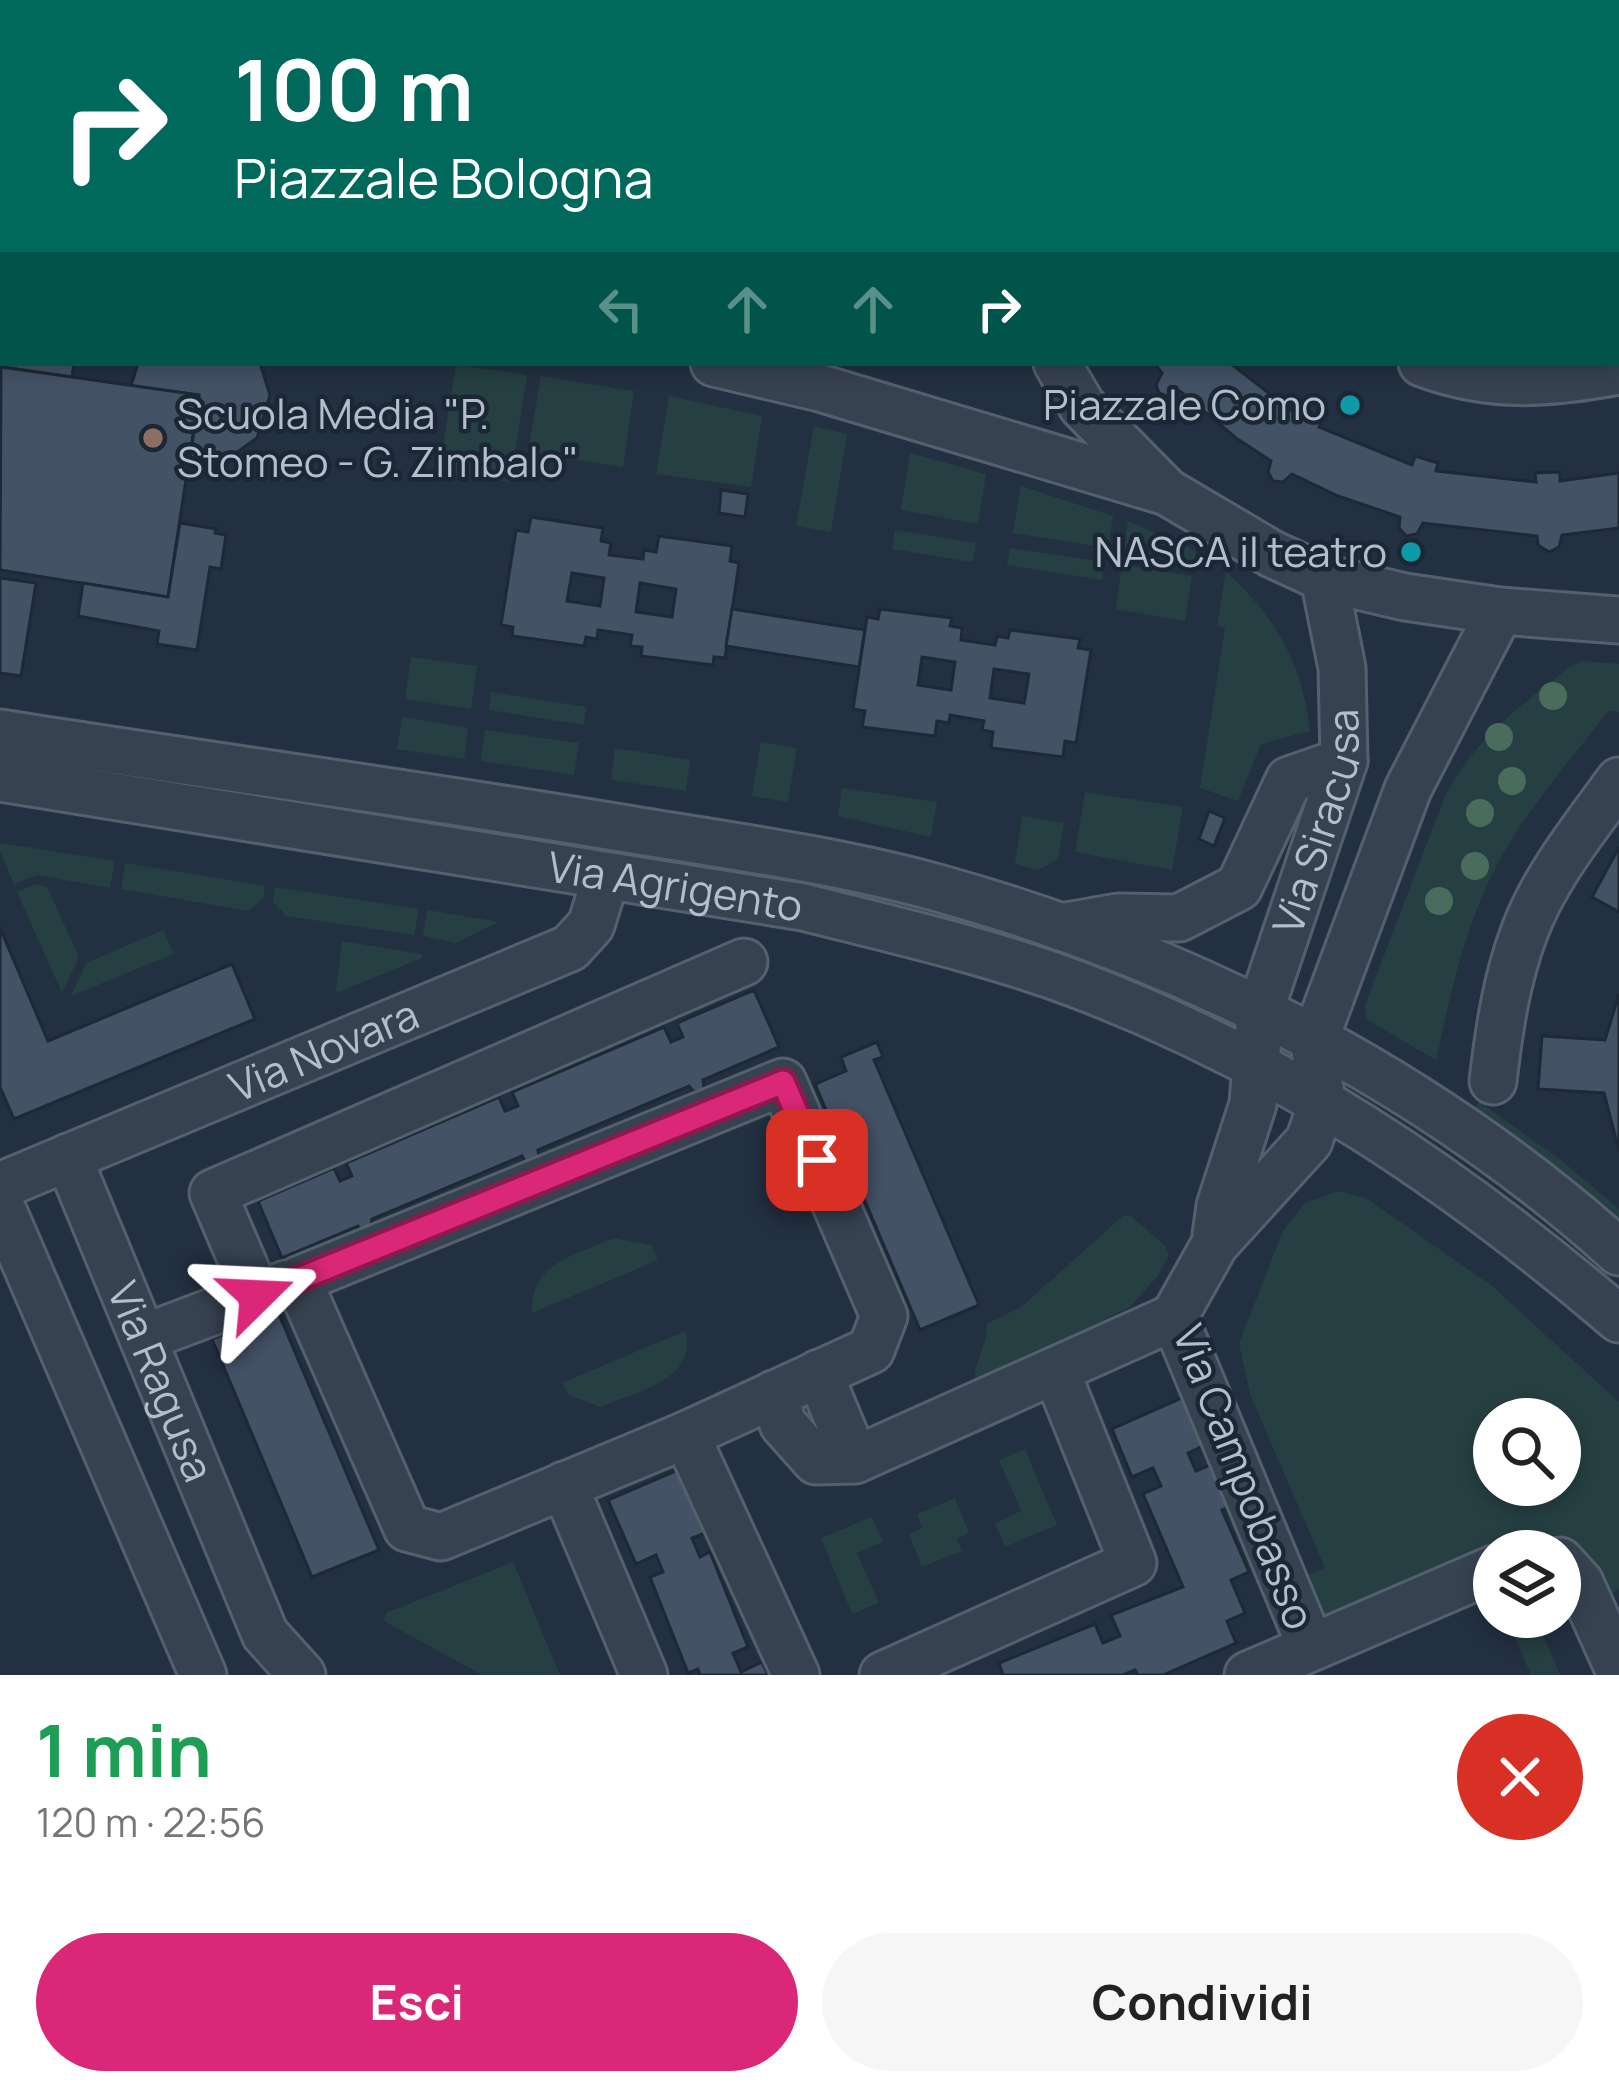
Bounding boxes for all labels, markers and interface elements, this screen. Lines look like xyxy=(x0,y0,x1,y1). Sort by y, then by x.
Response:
text: 100 m xyxy=(234,31,474,146)
icon: right xyxy=(36,48,192,204)
text: Piazzale Bologna xyxy=(234,140,653,214)
icon: left xyxy=(588,276,654,342)
icon: ahead xyxy=(714,276,780,342)
icon: ahead xyxy=(840,276,906,342)
icon: right xyxy=(966,276,1032,342)
place label: Piazzale Como xyxy=(1043,375,1326,433)
place label: Scuola Media "P. Stomeo - G. Zimbalo" xyxy=(177,384,579,490)
marker: Piazzale Como xyxy=(1337,392,1363,418)
marker: Scuola Media "P. Stomeo - G. Zimbalo" xyxy=(140,425,166,451)
place label: NASCA il teatro xyxy=(1095,522,1387,580)
marker: NASCA il teatro xyxy=(1398,539,1424,565)
street label: Via Siracusa xyxy=(1258,708,1373,942)
street label: Via Agrigento xyxy=(544,836,807,935)
street label: Via Novara xyxy=(220,985,427,1115)
pin xyxy=(766,1109,868,1211)
icon: arrive xyxy=(784,1127,850,1193)
position arrow xyxy=(194,1233,320,1359)
street label: Via Ragusa xyxy=(95,1273,229,1490)
street label: Via Campobasso xyxy=(1160,1316,1330,1637)
map controls xyxy=(1473,1398,1581,1638)
button: search xyxy=(1473,1398,1581,1506)
button: layers xyxy=(1473,1530,1581,1638)
text: 1 min xyxy=(36,1700,212,1799)
button: close xyxy=(1457,1714,1583,1840)
text: 120 m · 22:56 xyxy=(36,1795,265,1849)
button: Esci xyxy=(36,1933,798,2071)
button: Condividi xyxy=(822,1933,1583,2071)

